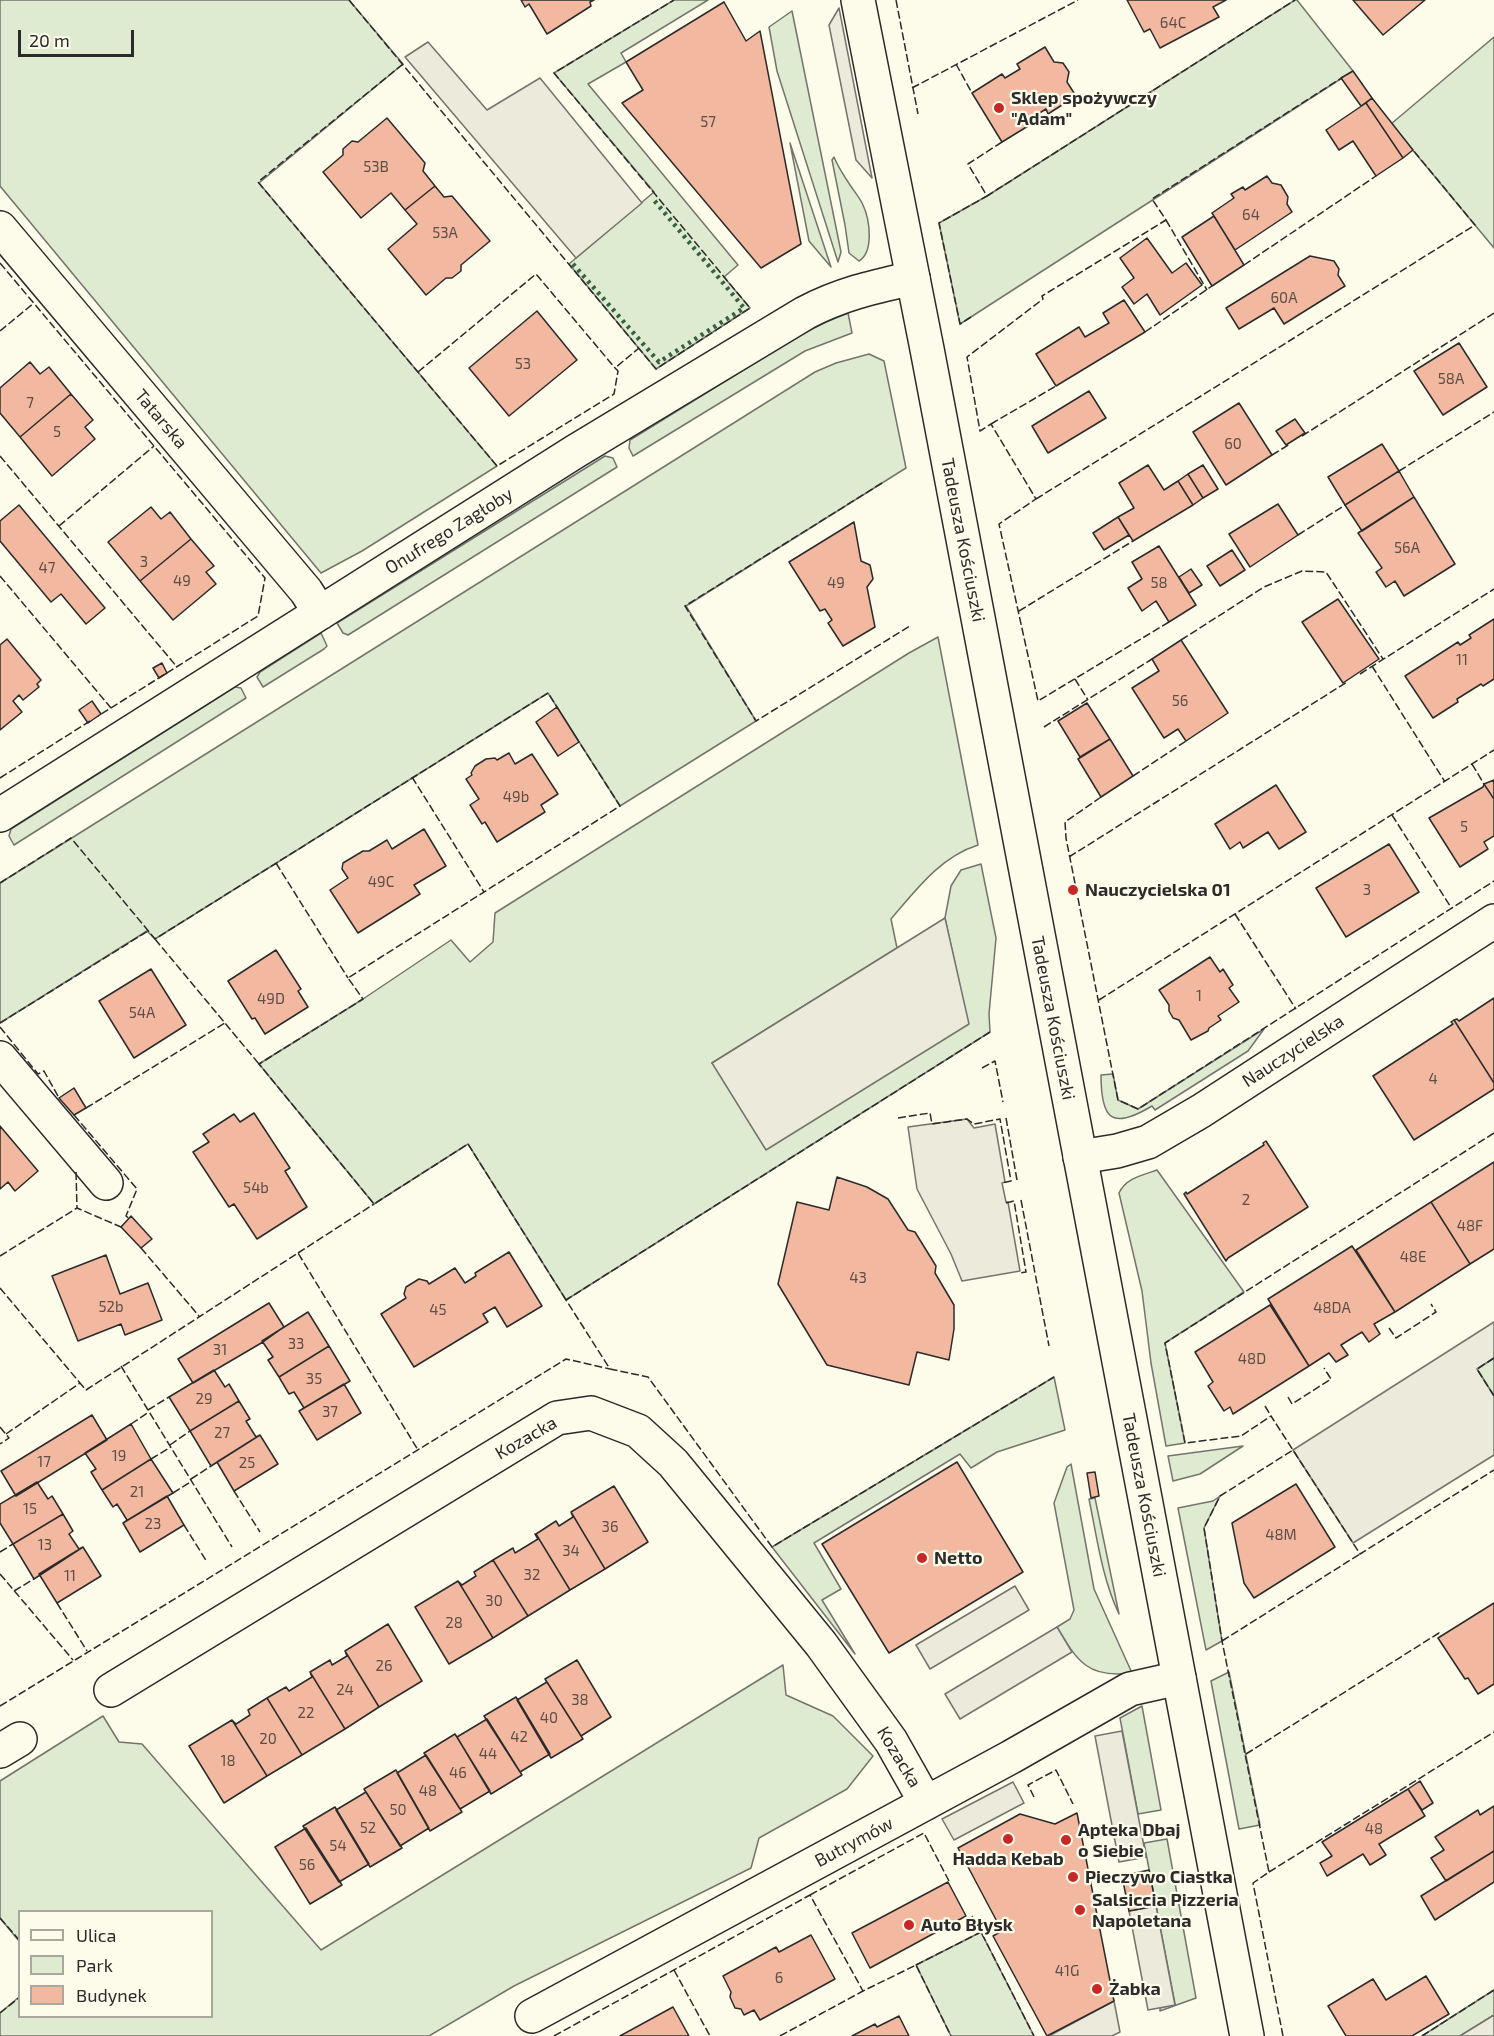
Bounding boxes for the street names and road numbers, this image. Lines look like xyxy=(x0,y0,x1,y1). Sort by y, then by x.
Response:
street label: Tatarska xyxy=(130,385,192,453)
street label: Tadeusza Kościuszki xyxy=(937,456,989,624)
street label: Onufrego Zagłoby xyxy=(381,483,517,579)
street label: Tadeusza Kościuszki xyxy=(1027,934,1079,1102)
street label: Nauczycielska xyxy=(1238,1010,1348,1092)
street label: Tadeusza Kościuszki xyxy=(1118,1411,1170,1579)
street label: Kozacka xyxy=(491,1412,561,1464)
street label: Kozacka xyxy=(872,1723,926,1791)
street label: Butrymów xyxy=(811,1812,897,1872)

